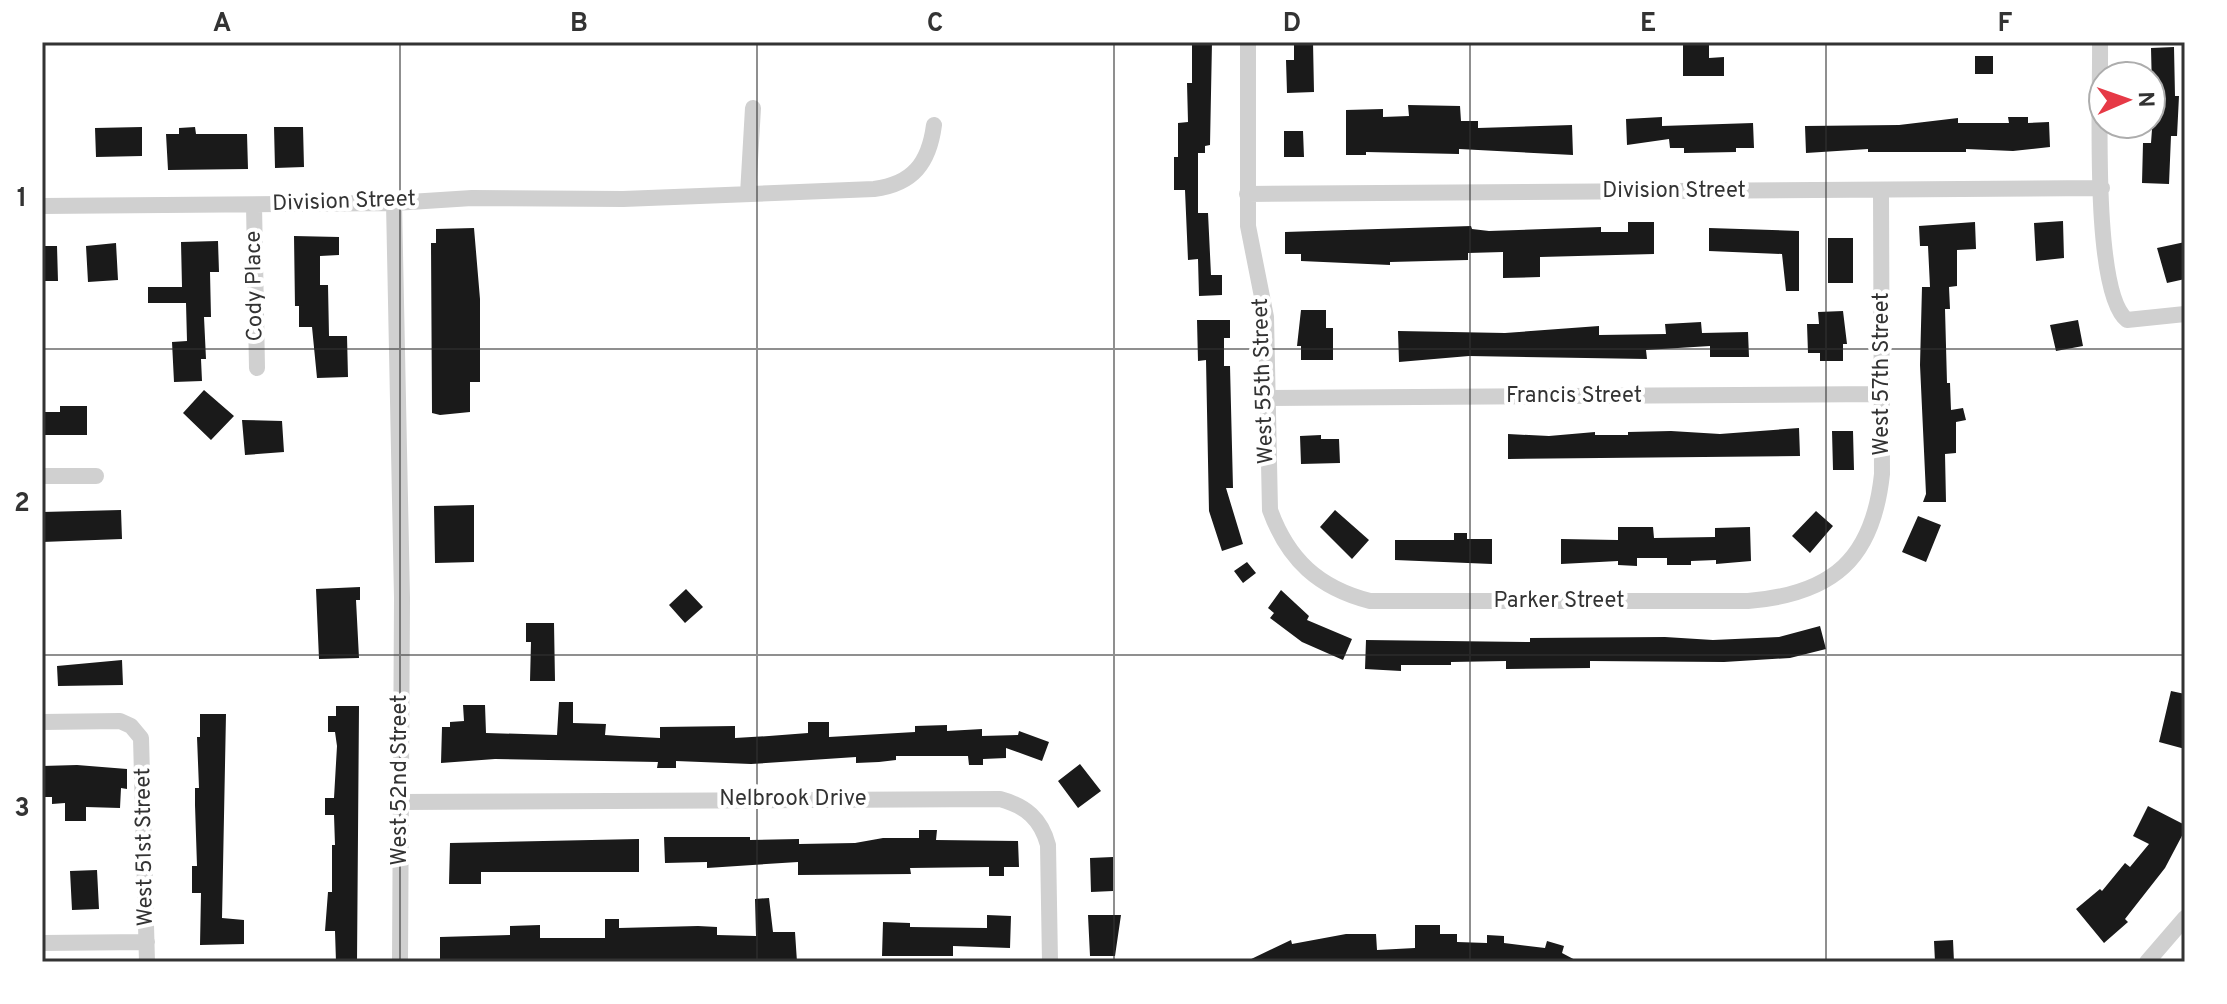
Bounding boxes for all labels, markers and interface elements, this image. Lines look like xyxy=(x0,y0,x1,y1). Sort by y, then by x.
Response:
text: A xyxy=(213,8,231,41)
text: B xyxy=(570,8,588,41)
text: C xyxy=(927,8,943,41)
text: D xyxy=(1283,8,1301,41)
text: E xyxy=(1640,8,1656,41)
text: F xyxy=(1998,8,2013,41)
north arrow xyxy=(2087,60,2167,140)
text: N xyxy=(2131,91,2158,108)
street label: Division Street xyxy=(1602,178,1746,205)
text: 1 xyxy=(17,183,27,216)
street label: Division Street xyxy=(272,186,416,218)
street label: Cody Place xyxy=(241,230,269,342)
street label: West 57th Street xyxy=(1869,292,1896,456)
street label: West 55th Street xyxy=(1248,297,1280,465)
street label: Francis Street xyxy=(1506,383,1642,410)
text: 2 xyxy=(14,488,30,521)
street label: Parker Street xyxy=(1493,588,1625,615)
street label: West 52nd Street xyxy=(387,694,414,866)
street label: West 51st Street xyxy=(130,767,160,927)
street label: Nelbrook Drive xyxy=(719,786,867,813)
text: 3 xyxy=(14,793,30,826)

